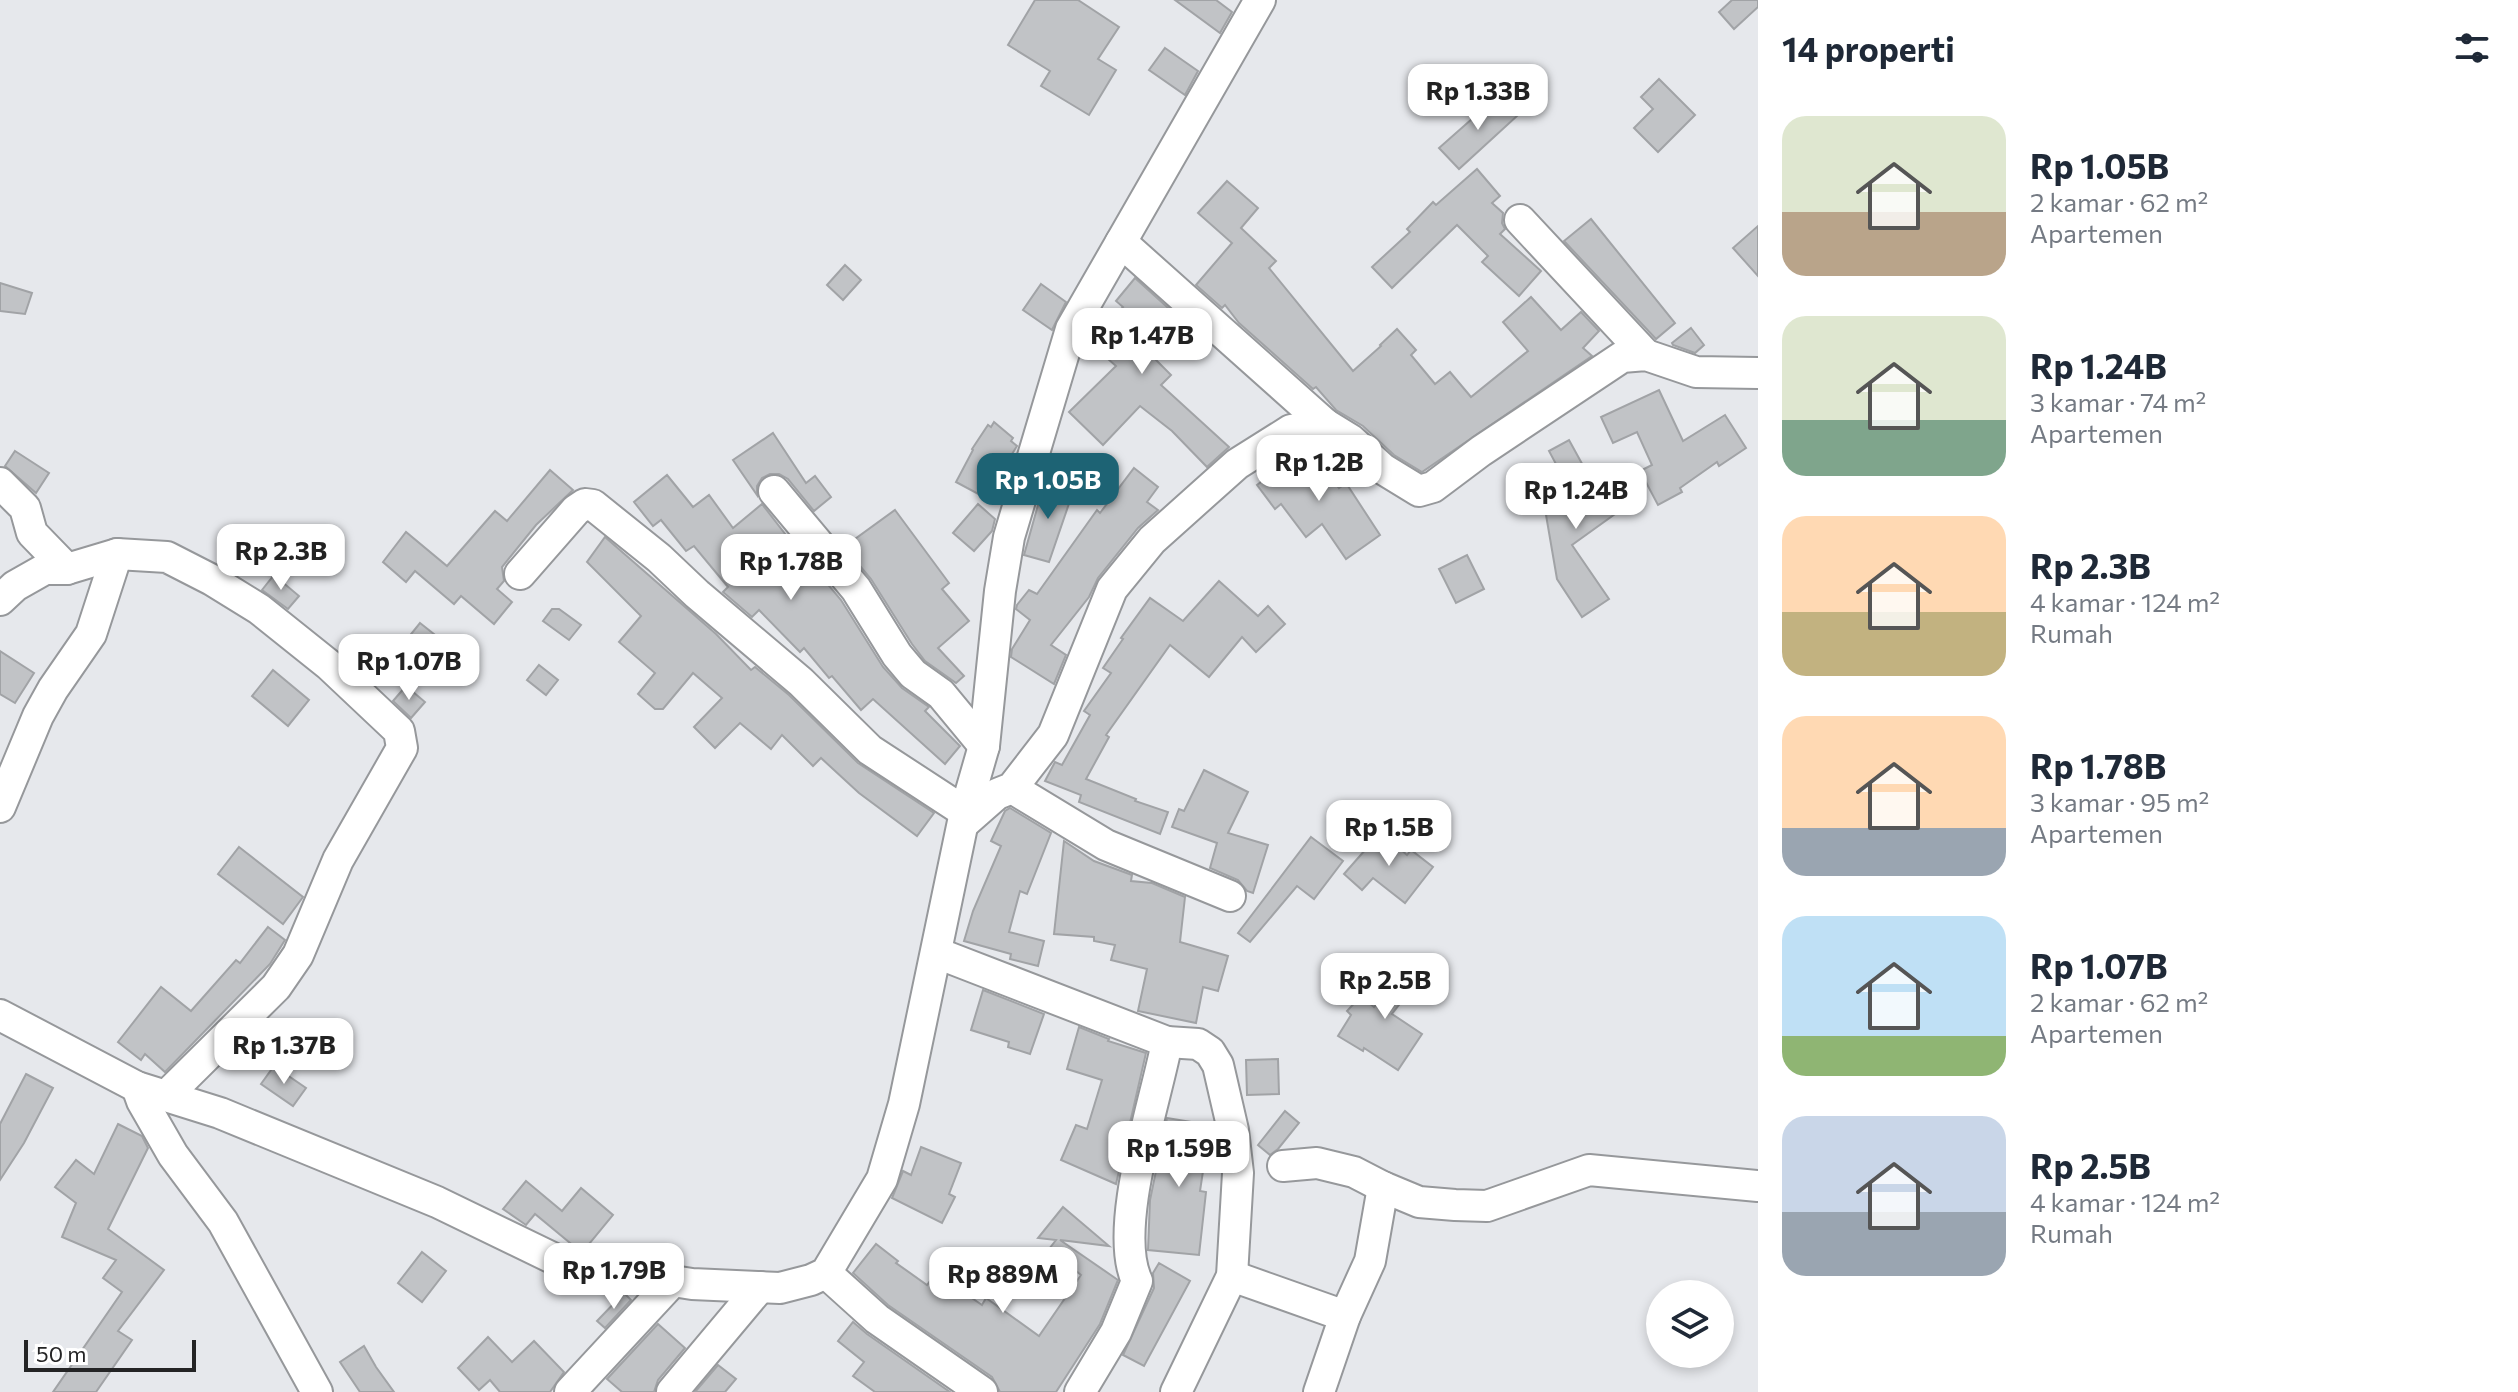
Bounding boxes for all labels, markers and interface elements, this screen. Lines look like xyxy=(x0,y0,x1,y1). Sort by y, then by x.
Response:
icon: filters xyxy=(2450,26,2494,70)
text: 14 properti xyxy=(1782,27,1955,69)
pin: Rp 1.33B xyxy=(1395,64,1561,132)
text: Rp 1.33B xyxy=(1426,74,1530,105)
text: Rp 1.05B xyxy=(2030,144,2169,186)
icon: home xyxy=(1846,148,1942,244)
text: 2 kamar · 62 m² xyxy=(2030,186,2208,217)
text: Apartemen xyxy=(2030,217,2163,248)
pin: Rp 1.47B xyxy=(1059,308,1225,376)
text: Rp 1.47B xyxy=(1090,318,1194,349)
text: Rp 1.24B xyxy=(2030,344,2167,386)
icon: home xyxy=(1846,348,1942,444)
text: 3 kamar · 74 m² xyxy=(2030,386,2206,417)
text: Apartemen xyxy=(2030,417,2163,448)
pin: Rp 1.2B xyxy=(1245,435,1393,503)
text: Rp 1.2B xyxy=(1275,445,1364,476)
pin: Rp 1.05B xyxy=(965,453,1131,521)
text: Rp 1.05B xyxy=(995,463,1101,494)
pin: Rp 1.24B xyxy=(1493,463,1659,531)
text: Rp 1.24B xyxy=(1524,473,1628,504)
pin: Rp 2.3B xyxy=(207,524,355,592)
text: Rp 2.3B xyxy=(235,534,327,565)
pin: Rp 1.78B xyxy=(708,534,874,602)
text: Rp 1.78B xyxy=(739,544,843,575)
text: Rp 2.3B xyxy=(2030,544,2151,586)
icon: home xyxy=(1846,548,1942,644)
text: 4 kamar · 124 m² xyxy=(2030,586,2220,617)
text: Rumah xyxy=(2030,617,2113,648)
pin: Rp 1.07B xyxy=(326,634,492,702)
text: Rp 1.07B xyxy=(356,644,462,675)
text: Rp 1.78B xyxy=(2030,744,2166,786)
icon: home xyxy=(1846,748,1942,844)
text: 3 kamar · 95 m² xyxy=(2030,786,2209,817)
pin: Rp 1.5B xyxy=(1315,800,1463,868)
text: Rp 1.5B xyxy=(1344,810,1434,841)
text: Apartemen xyxy=(2030,817,2163,848)
text: Rp 1.07B xyxy=(2030,944,2168,986)
icon: home xyxy=(1846,948,1942,1044)
pin: Rp 2.5B xyxy=(1311,953,1459,1021)
text: Rp 2.5B xyxy=(1339,963,1431,994)
text: 2 kamar · 62 m² xyxy=(2030,986,2208,1017)
text: Apartemen xyxy=(2030,1017,2163,1048)
pin: Rp 1.37B xyxy=(201,1018,367,1086)
text: Rp 1.37B xyxy=(232,1028,336,1059)
pin: Rp 1.59B xyxy=(1096,1121,1262,1189)
text: Rp 1.59B xyxy=(1126,1131,1232,1162)
text: Rp 2.5B xyxy=(2030,1144,2151,1186)
icon: home xyxy=(1846,1148,1942,1244)
text: 4 kamar · 124 m² xyxy=(2030,1186,2220,1217)
text: Rumah xyxy=(2030,1217,2113,1248)
pin: Rp 1.79B xyxy=(531,1243,697,1311)
pin: Rp 889M xyxy=(929,1247,1077,1315)
text: Rp 1.79B xyxy=(562,1253,666,1284)
text: Rp 889M xyxy=(947,1257,1059,1288)
map controls xyxy=(1646,1280,1734,1368)
button: layers xyxy=(1646,1280,1734,1368)
scale bar xyxy=(24,1336,196,1372)
text: 50 m xyxy=(36,1340,86,1367)

